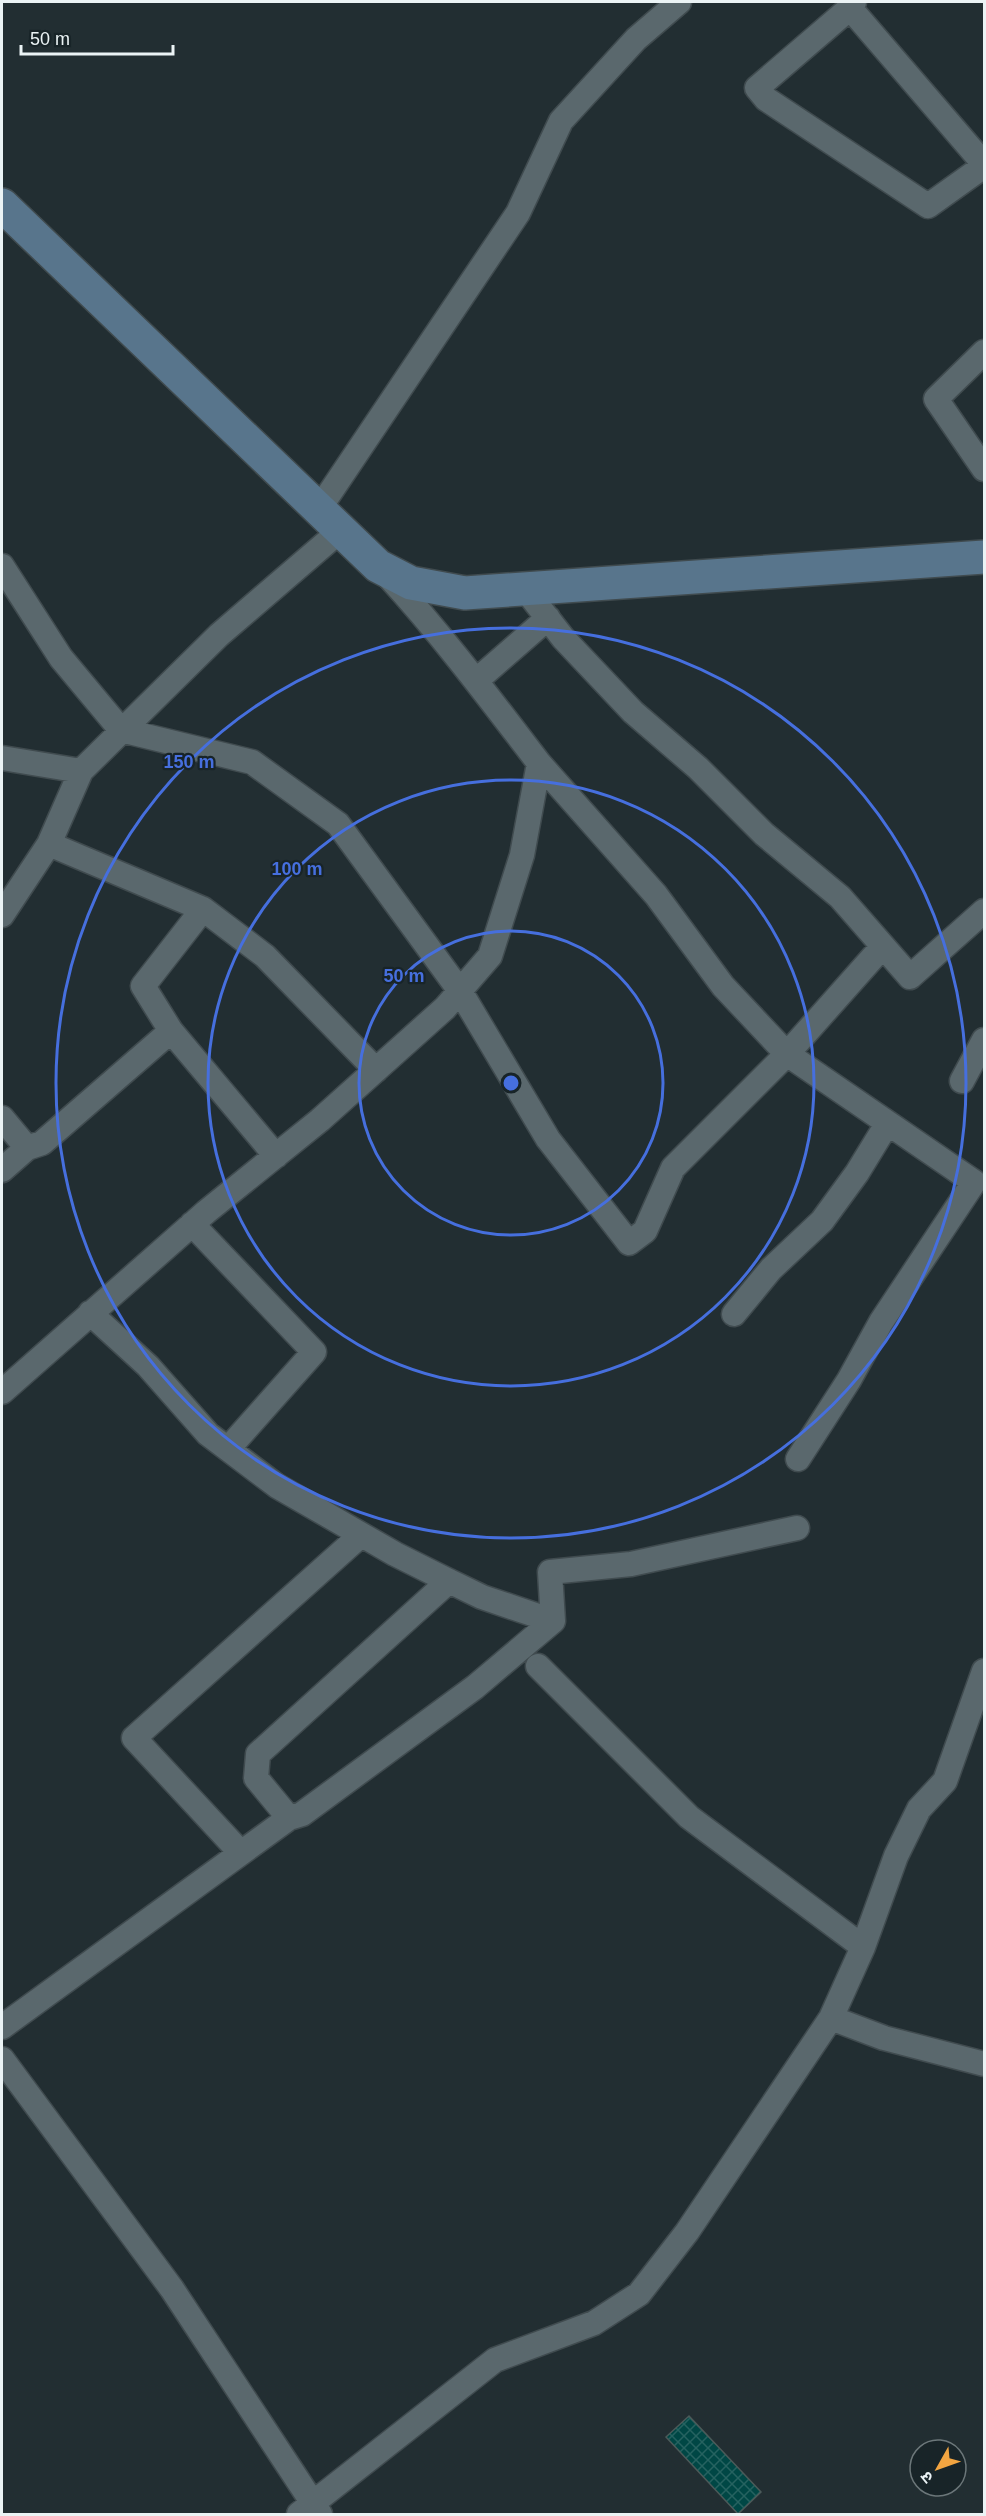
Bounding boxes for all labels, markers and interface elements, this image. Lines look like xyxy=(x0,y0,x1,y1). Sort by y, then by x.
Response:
scale bar xyxy=(21,18,172,56)
text: 50 m xyxy=(30,29,70,49)
text: 150 m xyxy=(163,752,215,772)
text: 100 m xyxy=(271,859,323,879)
text: 50 m xyxy=(383,966,425,986)
centre of rings xyxy=(501,1073,521,1093)
north arrow xyxy=(908,2438,968,2498)
text: उ xyxy=(917,2468,936,2486)

